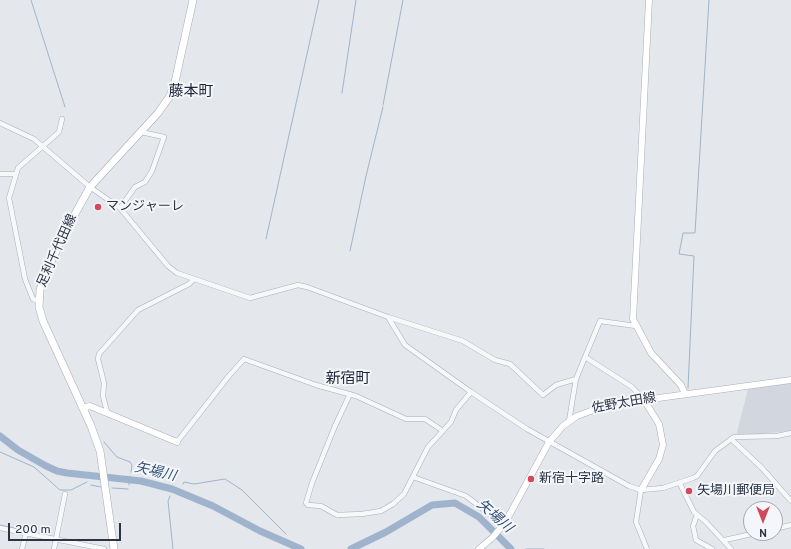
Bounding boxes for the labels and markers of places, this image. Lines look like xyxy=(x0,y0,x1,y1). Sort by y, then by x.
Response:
place label: マンジャーレ xyxy=(106,199,184,215)
marker: マンジャーレ xyxy=(93,202,103,212)
place label: 新宿十字路 xyxy=(539,471,604,487)
marker: 新宿十字路 xyxy=(526,474,536,484)
place label: 矢場川郵便局 xyxy=(697,483,775,499)
marker: 矢場川郵便局 xyxy=(684,486,694,496)

